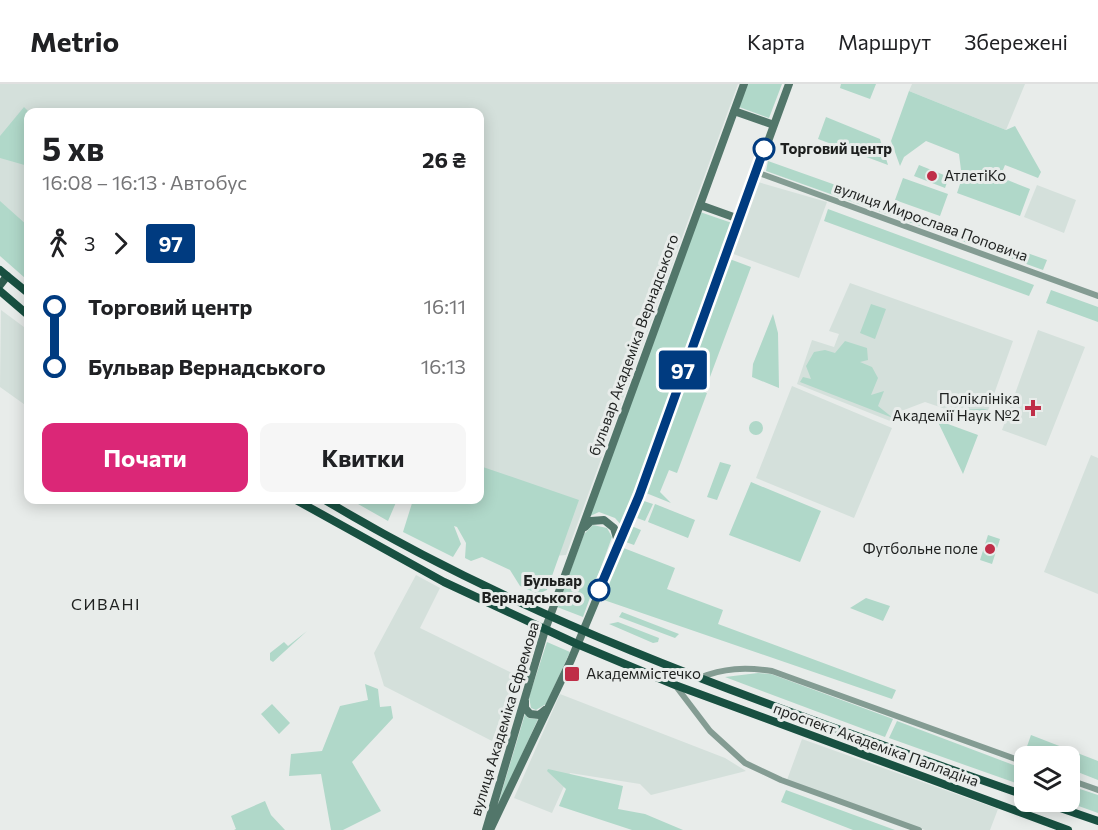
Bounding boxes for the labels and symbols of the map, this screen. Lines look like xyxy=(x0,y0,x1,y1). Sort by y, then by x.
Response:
marker: Торговий центр xyxy=(753,138,775,160)
place label: Торговий центр xyxy=(780,139,892,157)
place label: АтлетіКо xyxy=(944,166,1006,184)
marker: АтлетіКо xyxy=(925,169,939,183)
street label: вулиця Мирослава Поповича xyxy=(832,178,1031,265)
street label: бульвар Академіка Вернадського xyxy=(584,231,682,458)
line badge: 97 xyxy=(656,350,710,390)
place label: Поліклініка Академії Наук №2 xyxy=(892,389,1020,424)
marker: Поліклініка Академії Наук №2 xyxy=(1024,399,1042,417)
place label: Футбольне поле xyxy=(863,539,978,557)
marker: Футбольне поле xyxy=(983,542,997,556)
place label: Бульвар Вернадського xyxy=(482,571,582,606)
marker: Бульвар Вернадського xyxy=(588,579,610,601)
district label: СИВАНІ xyxy=(71,594,141,613)
street label: вулиця Академіка Єфремова xyxy=(466,619,542,818)
place label: Академмістечко xyxy=(586,664,701,682)
marker: Академмістечко xyxy=(563,665,581,683)
street label: проспект Академіка Палладіна xyxy=(771,698,981,790)

